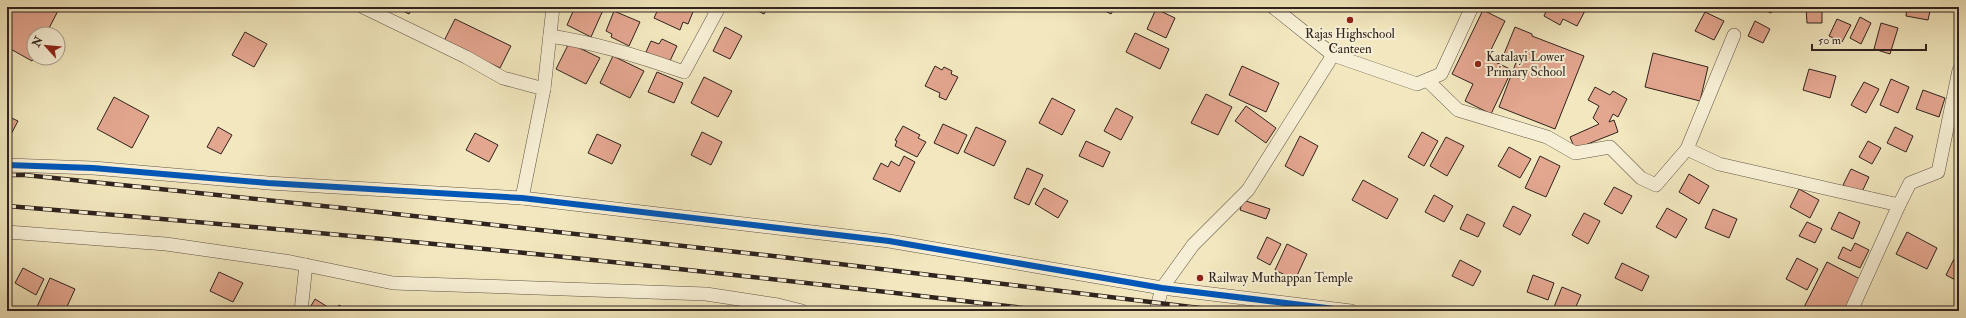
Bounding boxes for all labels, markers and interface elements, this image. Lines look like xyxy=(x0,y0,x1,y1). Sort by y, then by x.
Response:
marker: Rajas Highschool Canteen xyxy=(1345,15,1355,25)
north arrow xyxy=(26,26,66,66)
place label: Rajas Highschool Canteen xyxy=(1305,26,1396,57)
scale bar xyxy=(1812,26,1926,52)
text: N xyxy=(29,33,46,50)
text: 50 m xyxy=(1818,33,1842,48)
place label: Katalayi Lower Primary School xyxy=(1486,49,1566,81)
marker: Katalayi Lower Primary School xyxy=(1473,59,1483,69)
place label: Railway Muthappan Temple xyxy=(1208,270,1354,287)
marker: Railway Muthappan Temple xyxy=(1195,273,1205,283)

